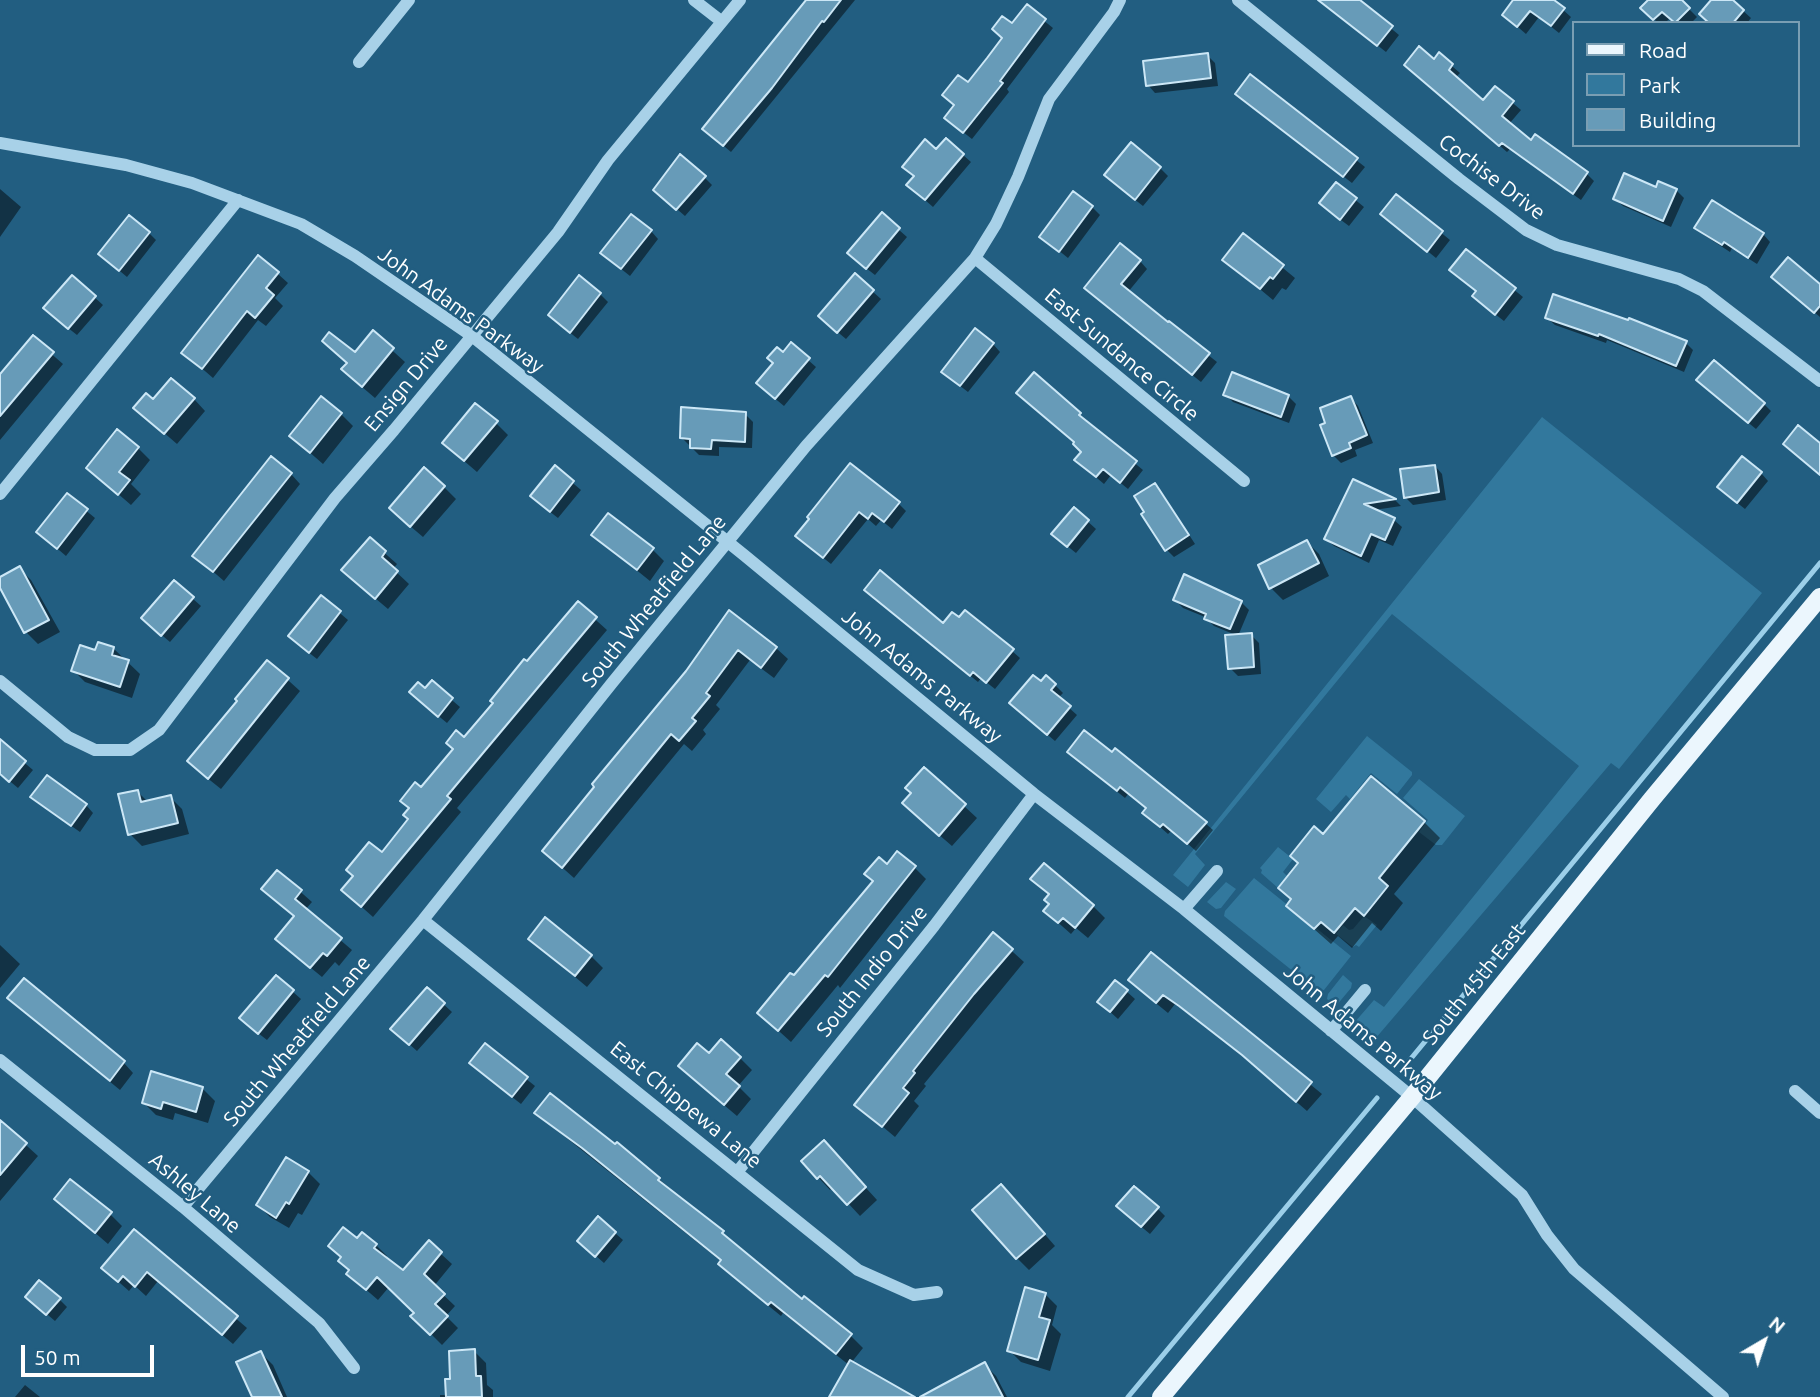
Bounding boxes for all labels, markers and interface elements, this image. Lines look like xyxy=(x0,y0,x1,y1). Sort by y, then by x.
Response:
legend xyxy=(1572,21,1799,147)
text: Road xyxy=(1639,38,1687,62)
text: Park xyxy=(1639,73,1681,97)
text: Building xyxy=(1639,108,1716,132)
street label: Cochise Drive xyxy=(1434,129,1550,225)
street label: John Adams Parkway xyxy=(373,241,549,379)
street label: East Sundance Circle xyxy=(1040,283,1204,427)
street label: Ensign Drive xyxy=(359,331,453,437)
street label: South Wheatfield Lane xyxy=(577,510,731,692)
street label: John Adams Parkway xyxy=(837,604,1007,748)
street label: South Indio Drive xyxy=(811,900,933,1042)
street label: South 45th East xyxy=(1417,918,1531,1050)
street label: South Wheatfield Lane xyxy=(218,951,376,1131)
street label: John Adams Parkway xyxy=(1279,958,1447,1106)
street label: East Chippewa Lane xyxy=(605,1036,767,1174)
street label: Ashley Lane xyxy=(144,1147,246,1239)
north arrow xyxy=(1729,1306,1799,1376)
text: N xyxy=(1765,1312,1790,1338)
scale bar xyxy=(24,1330,158,1374)
text: 50 m xyxy=(34,1345,81,1369)

